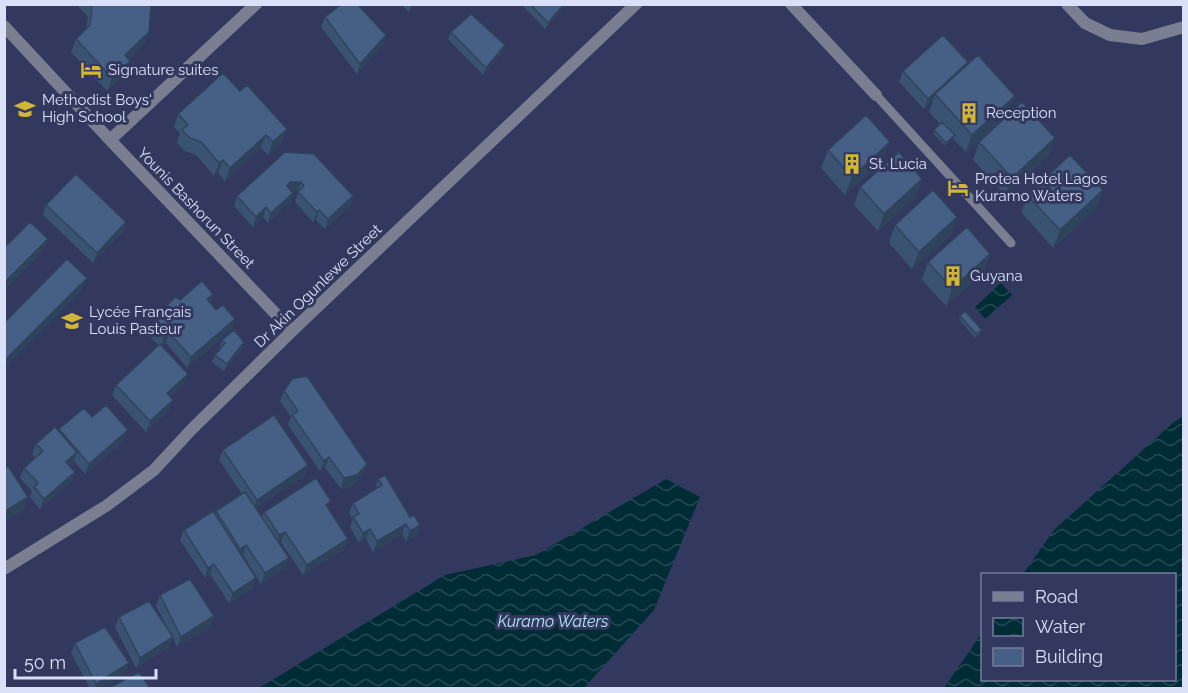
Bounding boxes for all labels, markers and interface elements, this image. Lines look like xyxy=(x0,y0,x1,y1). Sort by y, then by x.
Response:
hotel icon: Signature suites xyxy=(79,58,103,82)
place label: Signature suites xyxy=(108,61,218,79)
place label: Methodist Boys' High School xyxy=(42,91,152,126)
school or university icon: Methodist Boys' High School xyxy=(13,97,37,121)
building icon: Reception xyxy=(957,101,981,125)
place label: Reception xyxy=(986,104,1056,122)
street label: Younis Bashorun Street xyxy=(134,144,258,272)
building icon: St. Lucia xyxy=(840,152,864,176)
place label: St. Lucia xyxy=(869,155,927,173)
place label: Protea Hotel Lagos Kuramo Waters xyxy=(975,170,1107,205)
hotel icon: Protea Hotel Lagos Kuramo Waters xyxy=(946,176,970,200)
street label: Dr Akin Ogunlewe Street xyxy=(251,221,385,351)
building icon: Guyana xyxy=(941,264,965,288)
place label: Guyana xyxy=(970,267,1023,285)
place label: Lycée Français Louis Pasteur xyxy=(89,303,191,338)
school or university icon: Lycée Français Louis Pasteur xyxy=(60,309,84,333)
legend xyxy=(981,573,1176,681)
text: Road xyxy=(1035,586,1078,607)
water label: Kuramo Waters xyxy=(497,612,609,631)
text: Water xyxy=(1035,616,1086,637)
scale bar xyxy=(15,642,156,680)
text: Building xyxy=(1035,646,1103,667)
text: 50 m xyxy=(24,652,66,673)

